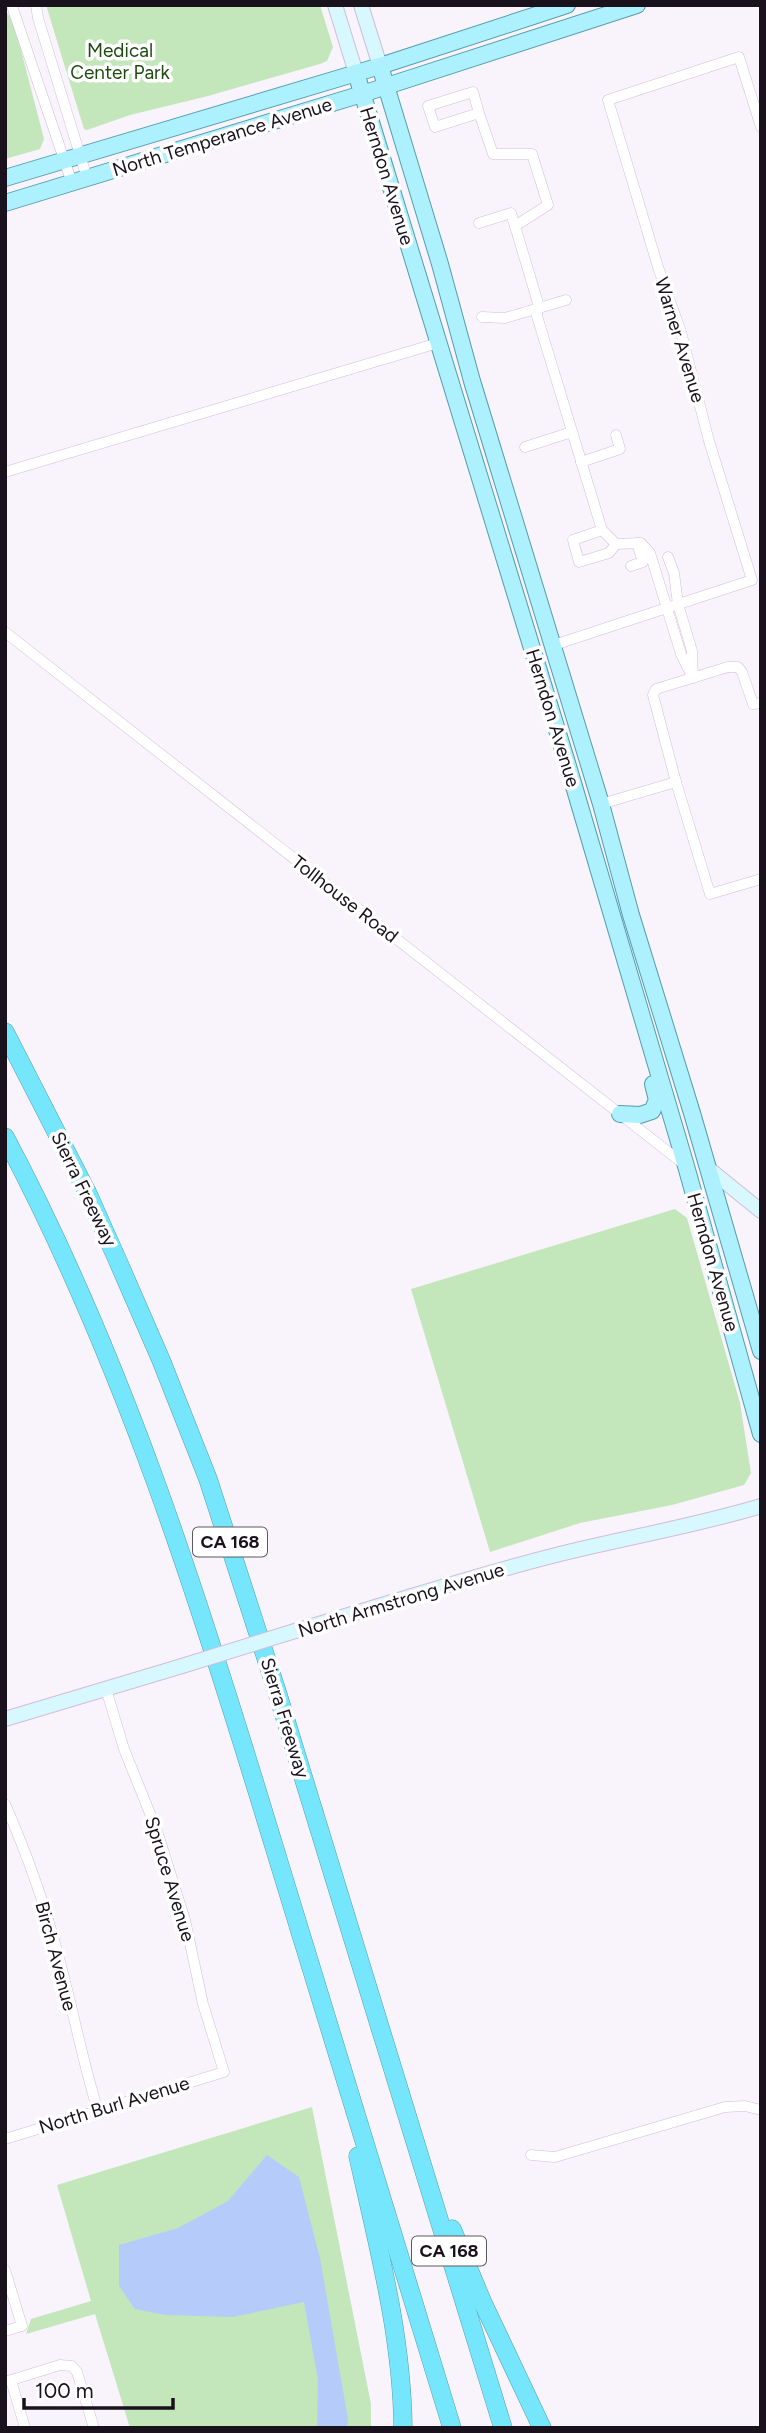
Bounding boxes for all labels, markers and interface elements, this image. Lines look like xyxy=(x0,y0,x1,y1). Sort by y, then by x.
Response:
park label: Medical Center Park xyxy=(70,39,171,84)
street label: North Temperance Avenue xyxy=(109,93,335,181)
street label: Herndon Avenue xyxy=(355,104,419,248)
street label: Warner Avenue xyxy=(650,275,710,405)
street label: Herndon Avenue xyxy=(521,646,585,790)
street label: Tollhouse Road xyxy=(287,850,403,948)
street label: Sierra Freeway xyxy=(46,1128,122,1250)
street label: Herndon Avenue xyxy=(682,1190,744,1334)
road number: CA 168 xyxy=(193,1527,267,1556)
street label: North Armstrong Avenue xyxy=(295,1558,507,1642)
street label: Sierra Freeway xyxy=(256,1655,314,1781)
street label: Spruce Avenue xyxy=(140,1814,200,1944)
street label: Birch Avenue xyxy=(30,1899,82,2013)
street label: North Burl Avenue xyxy=(36,2071,192,2139)
road number: CA 168 xyxy=(412,2236,486,2266)
scale bar xyxy=(24,2366,173,2410)
text: 100 m xyxy=(35,2378,94,2403)

